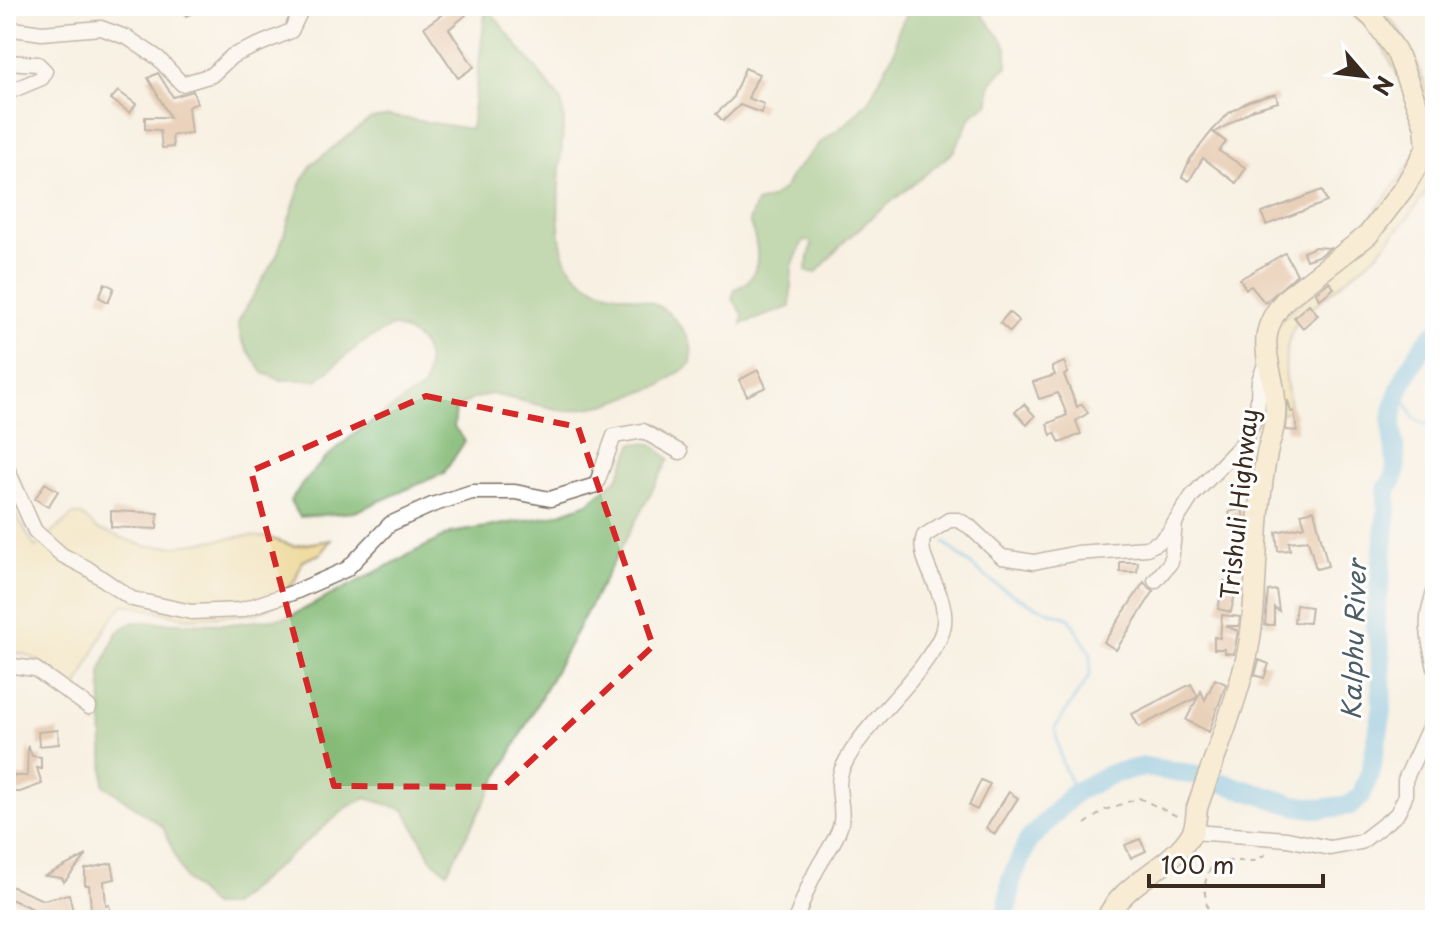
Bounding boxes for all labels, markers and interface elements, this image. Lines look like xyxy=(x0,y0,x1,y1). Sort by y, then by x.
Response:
north arrow xyxy=(1325,36,1405,116)
text: N xyxy=(1365,71,1403,102)
street label: Trishuli Highway xyxy=(1210,407,1266,601)
water label: Kalphu River xyxy=(1331,556,1375,721)
scale bar xyxy=(1149,838,1323,888)
text: 100 m xyxy=(1161,846,1234,882)

